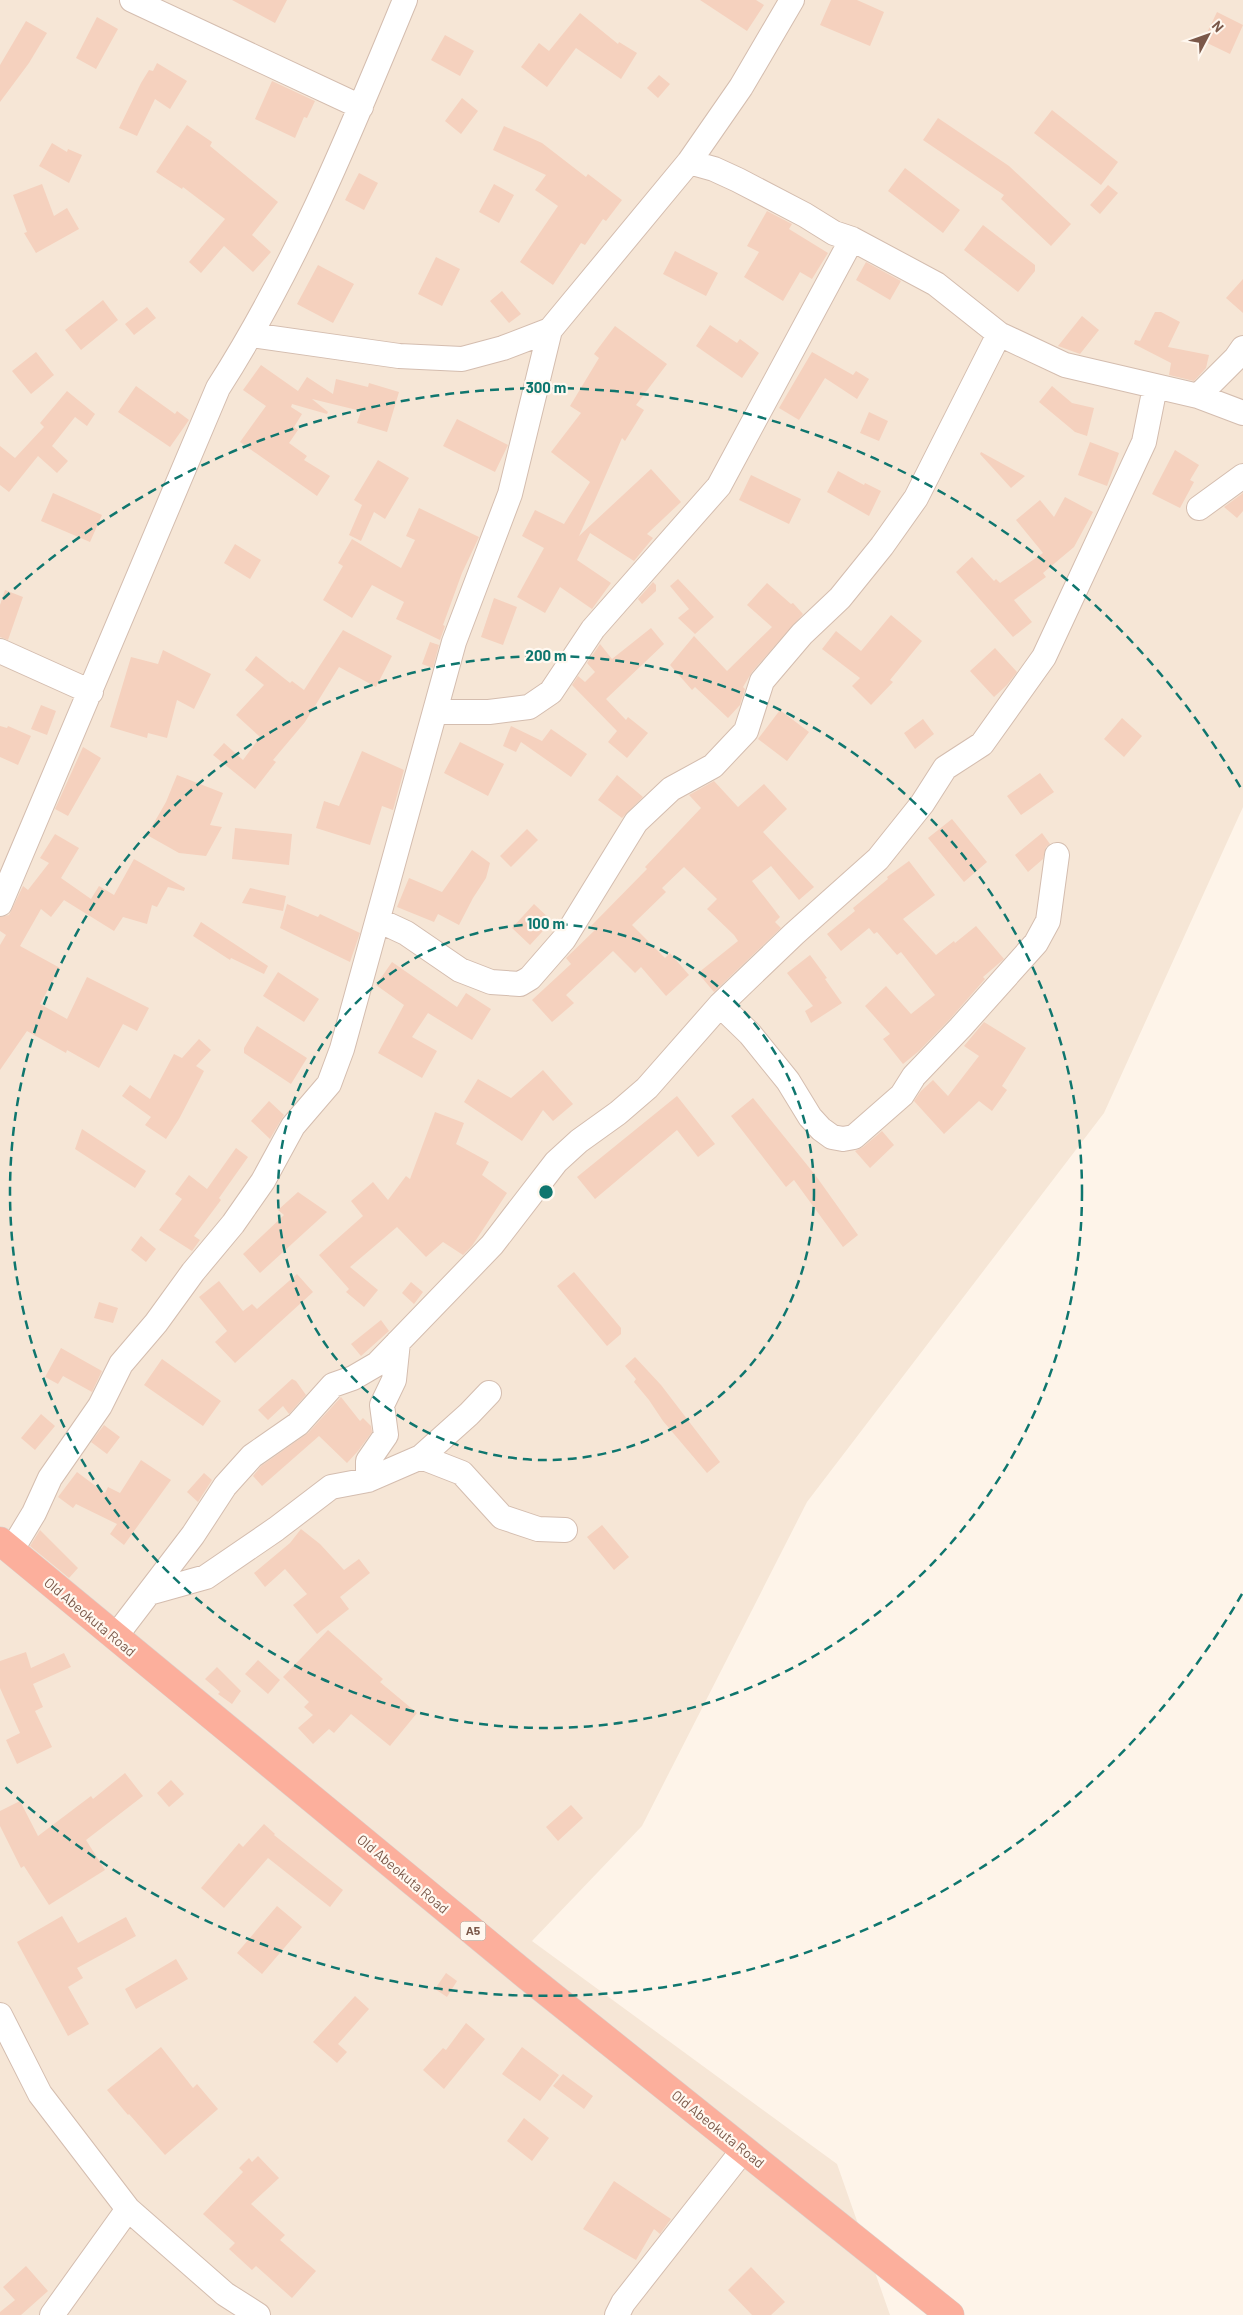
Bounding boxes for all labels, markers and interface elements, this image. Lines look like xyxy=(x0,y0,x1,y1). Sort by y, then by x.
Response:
north arrow xyxy=(1183,10,1233,60)
text: N xyxy=(1209,17,1228,35)
text: 300 m xyxy=(526,378,566,396)
text: 200 m xyxy=(525,646,567,664)
text: 100 m xyxy=(527,914,565,932)
centre of rings xyxy=(537,1183,555,1201)
street label: Old Abeokuta Road xyxy=(41,1573,139,1660)
street label: Old Abeokuta Road xyxy=(354,1830,452,1917)
road number: A5 xyxy=(460,1922,486,1940)
street label: Old Abeokuta Road xyxy=(669,2086,768,2171)

